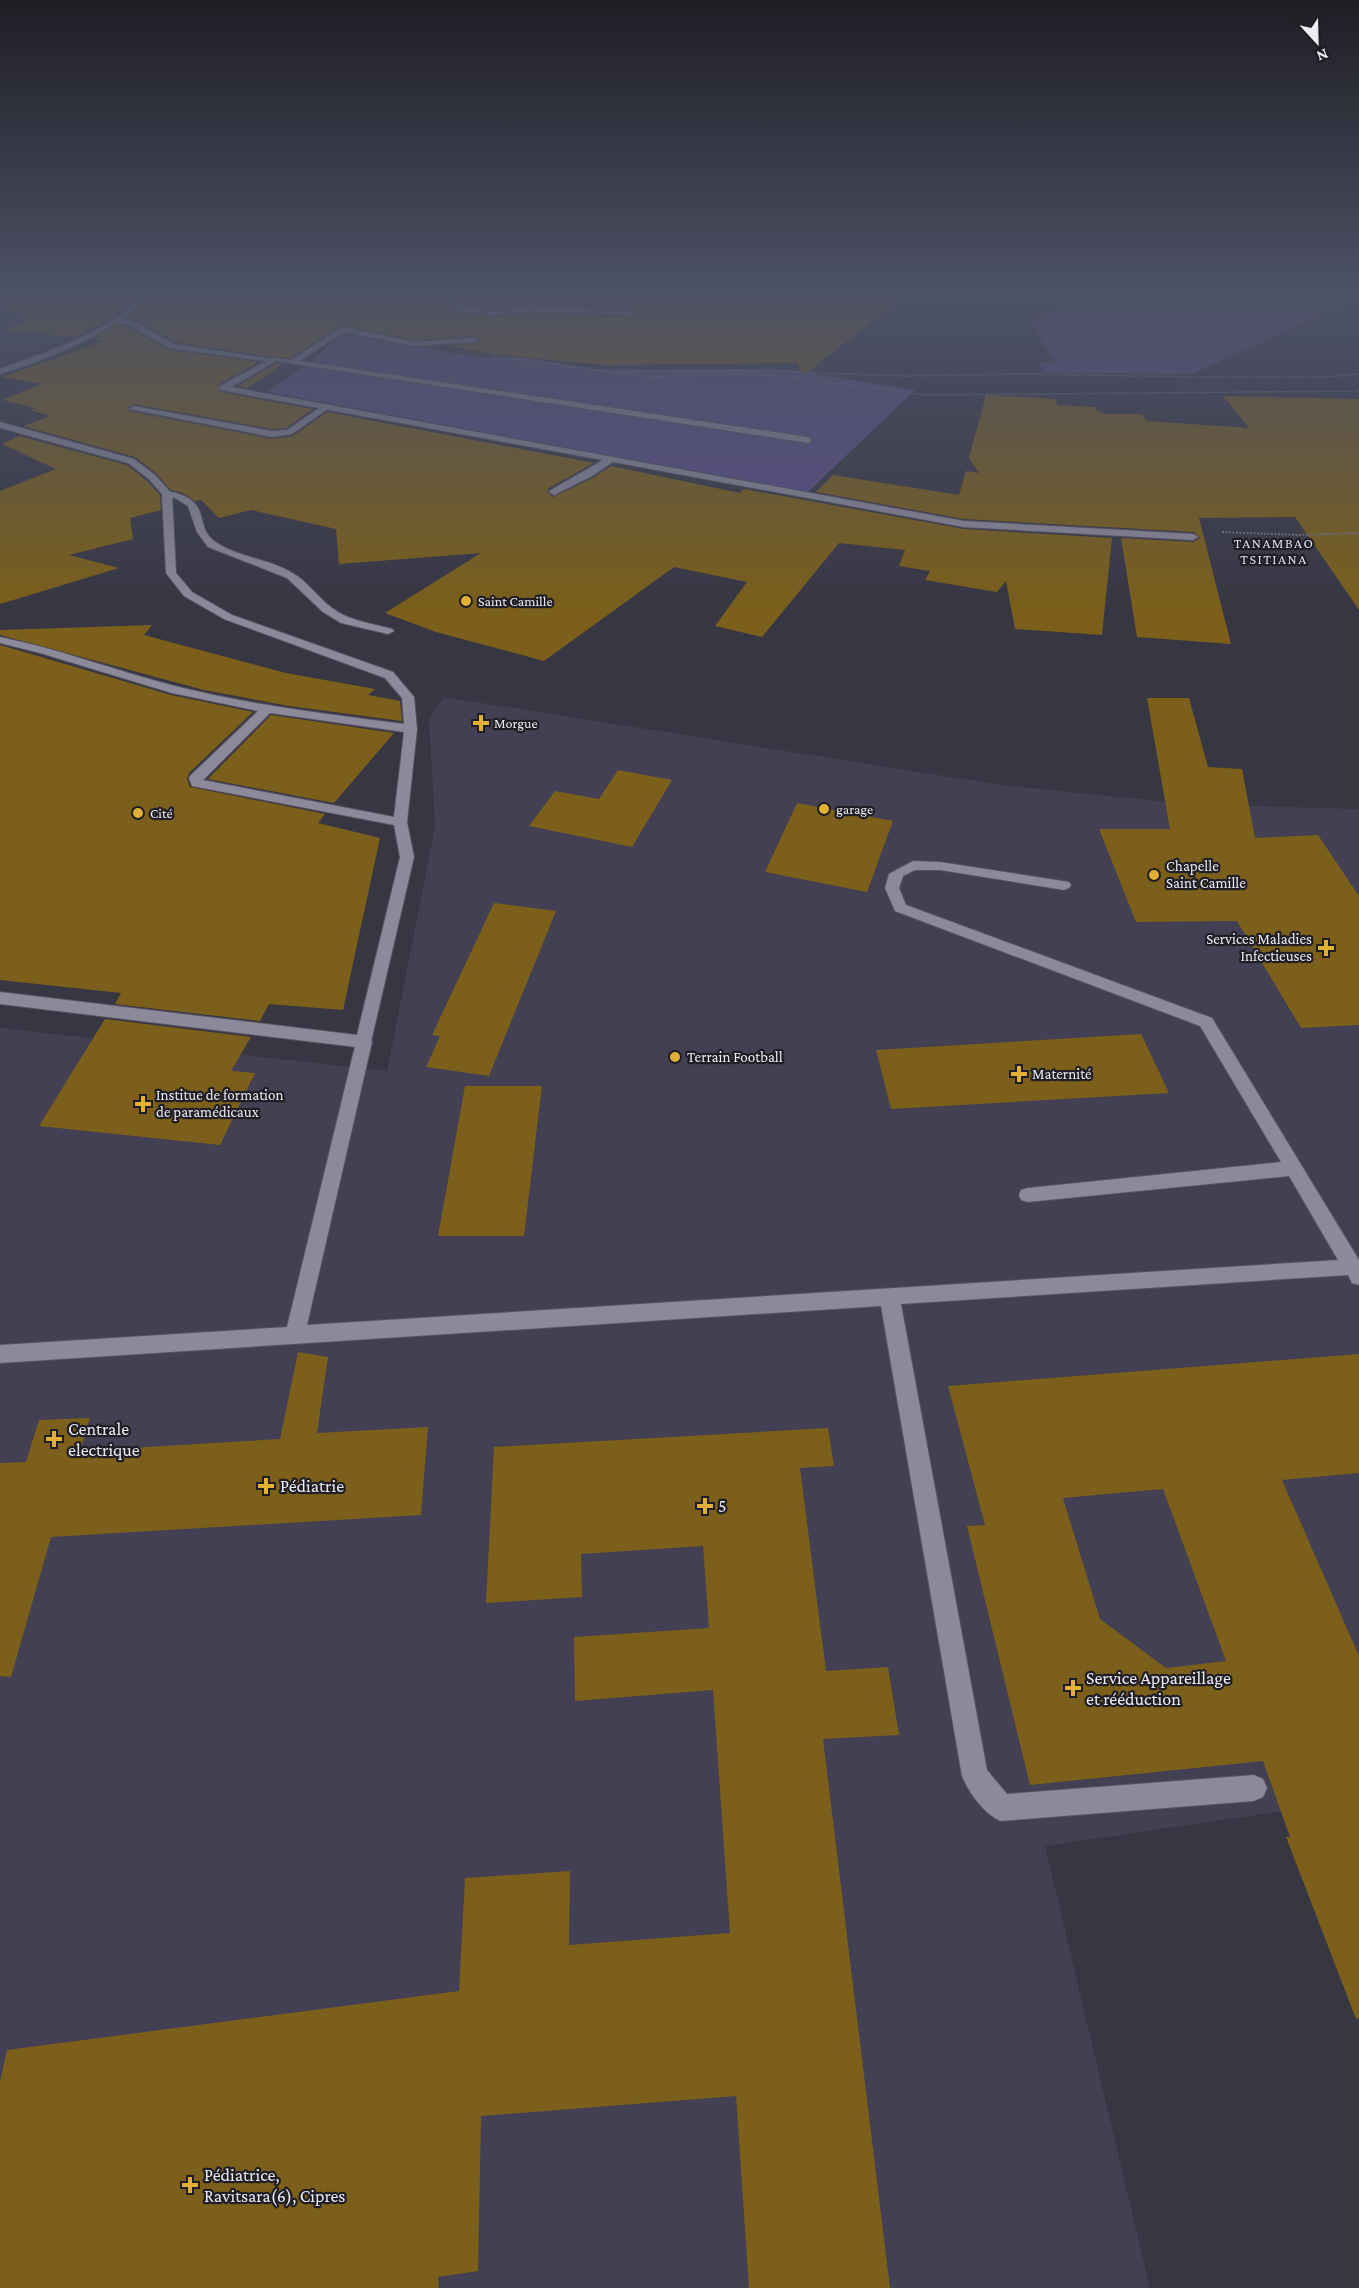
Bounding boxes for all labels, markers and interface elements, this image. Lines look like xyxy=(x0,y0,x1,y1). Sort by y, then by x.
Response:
north arrow xyxy=(1287,12,1347,72)
text: N xyxy=(1314,46,1331,65)
district label: TANAMBAO TSITIANA xyxy=(1234,535,1314,567)
place label: Saint Camille xyxy=(478,593,553,609)
marker: Saint Camille xyxy=(459,594,473,608)
marker: Morgue xyxy=(472,714,490,732)
place label: Morgue xyxy=(494,715,538,731)
place label: garage xyxy=(836,801,873,817)
marker: garage xyxy=(817,802,831,816)
place label: Cité xyxy=(150,805,173,821)
marker: Cité xyxy=(131,806,145,820)
place label: Chapelle Saint Camille xyxy=(1166,858,1246,891)
marker: Chapelle Saint Camille xyxy=(1147,868,1161,882)
place label: Services Maladies Infectieuses xyxy=(1206,931,1312,964)
marker: Services Maladies Infectieuses xyxy=(1317,939,1335,957)
place label: Terrain Football xyxy=(687,1049,783,1065)
marker: Terrain Football xyxy=(668,1050,682,1064)
marker: Maternité xyxy=(1010,1065,1028,1083)
place label: Maternité xyxy=(1032,1066,1092,1082)
place label: Institue de formation de paramédicaux xyxy=(156,1087,284,1121)
marker: Institue de formation de paramédicaux xyxy=(134,1095,152,1113)
place label: Centrale electrique xyxy=(68,1419,140,1460)
marker: Centrale electrique xyxy=(45,1430,63,1448)
place label: Pédiatrie xyxy=(280,1476,344,1496)
marker: Pédiatrie xyxy=(257,1477,275,1495)
place label: 5 xyxy=(718,1496,727,1516)
marker: 5 xyxy=(696,1497,714,1515)
place label: Service Appareillage et rééduction xyxy=(1086,1668,1231,1709)
marker: Service Appareillage et rééduction xyxy=(1064,1679,1082,1697)
place label: Pédiatrice, Ravitsara(6), Cipres xyxy=(204,2165,345,2207)
marker: Pédiatrice, Ravitsara(6), Cipres xyxy=(181,2176,199,2194)

